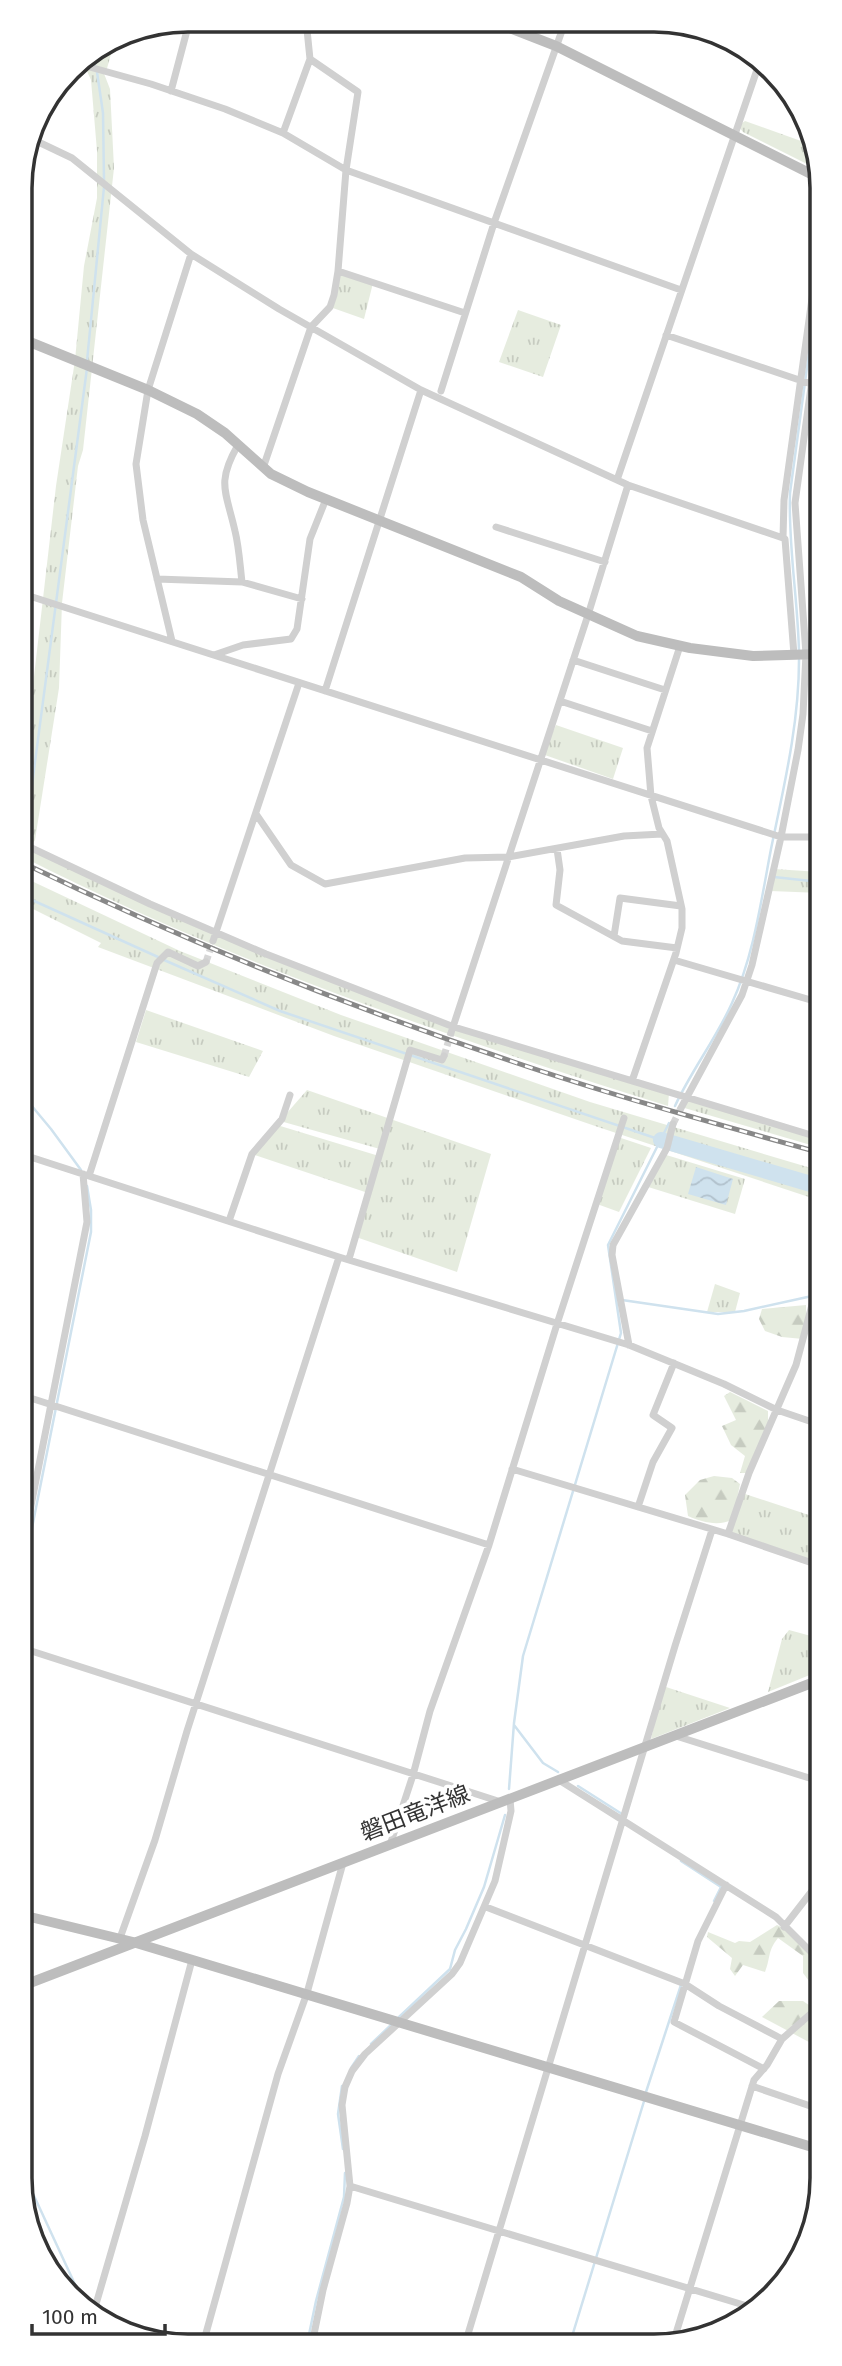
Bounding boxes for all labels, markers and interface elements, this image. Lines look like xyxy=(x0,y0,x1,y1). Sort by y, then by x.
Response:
street label: 磐田竜洋線 xyxy=(356,1779,474,1847)
scale bar xyxy=(32,2292,164,2336)
text: 100 m xyxy=(42,2304,98,2330)

